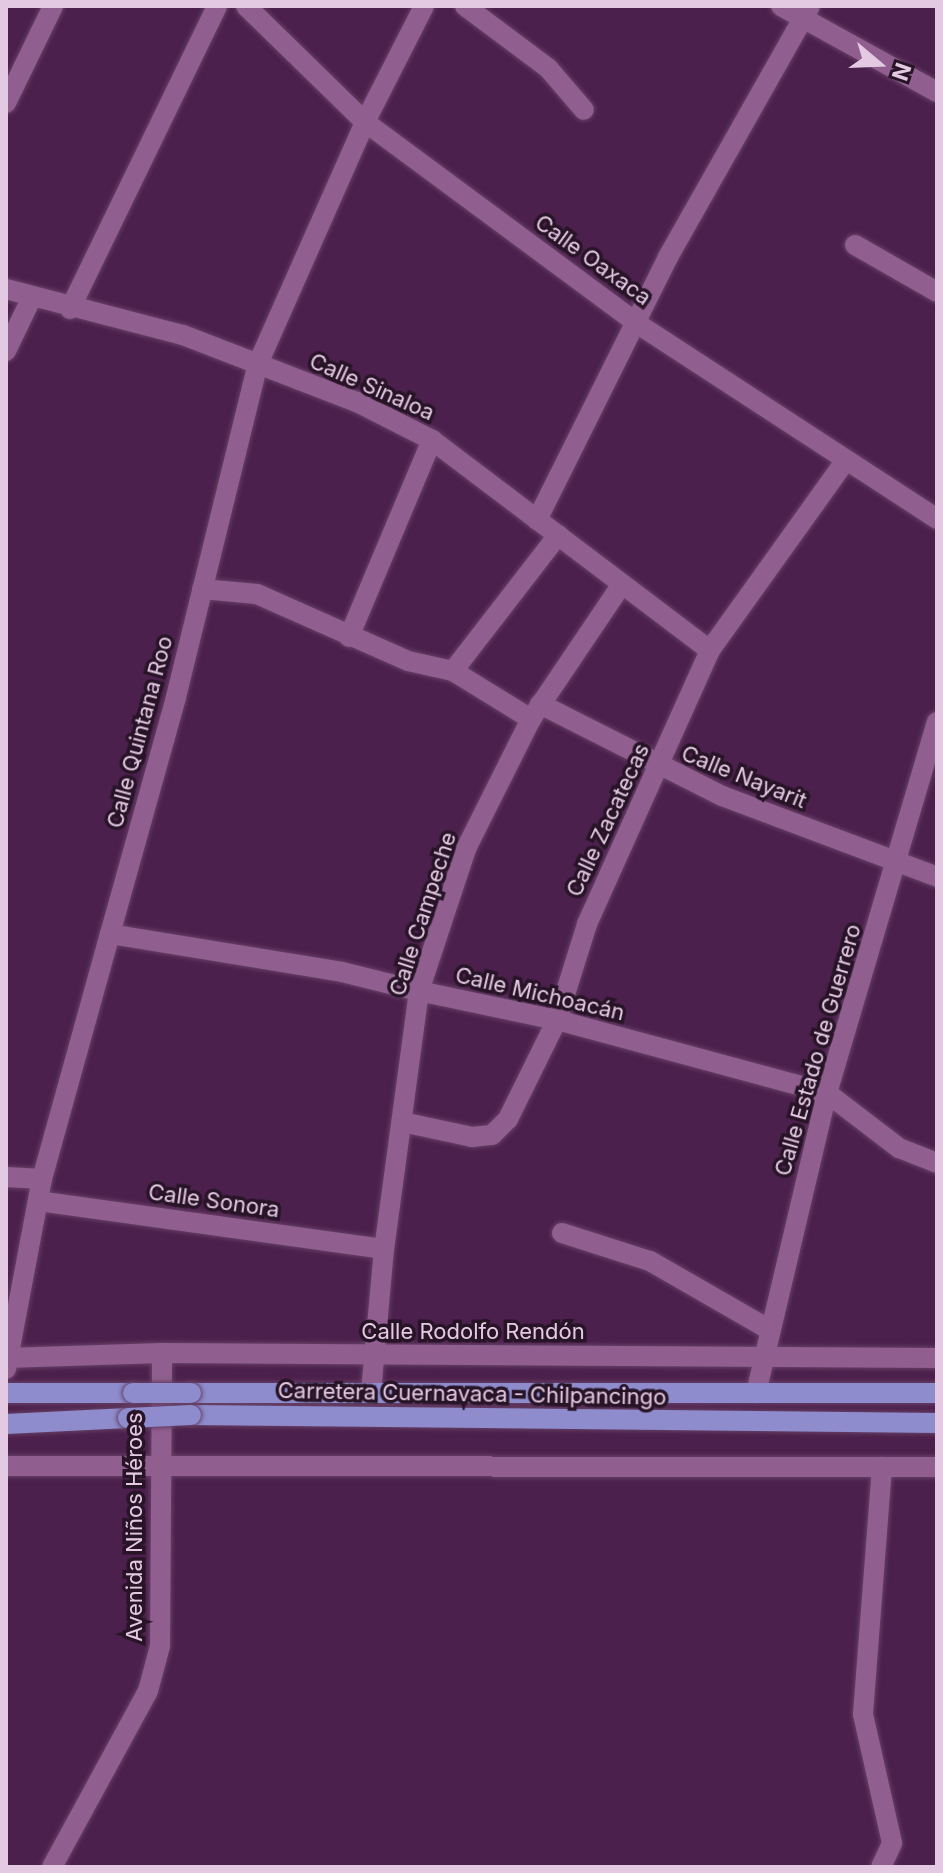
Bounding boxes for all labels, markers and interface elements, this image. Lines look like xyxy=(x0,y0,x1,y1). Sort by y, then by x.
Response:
north arrow xyxy=(839,24,919,104)
text: N xyxy=(887,60,917,84)
street label: Calle Oaxaca xyxy=(530,209,656,311)
street label: Calle Sinaloa xyxy=(305,348,439,426)
street label: Calle Quintana Roo xyxy=(102,633,178,831)
street label: Calle Zacatecas xyxy=(561,739,655,901)
street label: Calle Nayarit xyxy=(678,740,810,814)
street label: Calle Campeche xyxy=(384,829,462,999)
street label: Calle Estado de Guerrero xyxy=(769,921,867,1179)
street label: Calle Michoacán xyxy=(453,962,627,1026)
street label: Calle Sonora xyxy=(147,1179,281,1223)
street label: Calle Rodolfo Rendón xyxy=(361,1319,585,1345)
street label: Carretera Cuernavaca - Chilpancingo xyxy=(278,1377,666,1411)
street label: Avenida Niños Héroes xyxy=(122,1412,148,1642)

